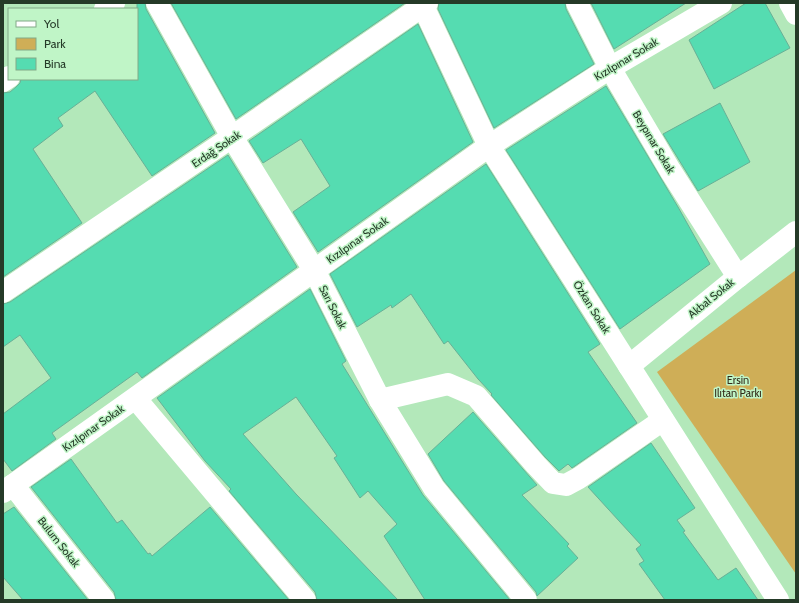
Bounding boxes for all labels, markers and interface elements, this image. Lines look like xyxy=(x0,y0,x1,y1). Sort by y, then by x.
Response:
legend xyxy=(8,8,138,80)
text: Yol xyxy=(43,16,59,31)
street label: Kızılpınar Sokak xyxy=(591,34,661,84)
text: Park xyxy=(44,36,66,51)
text: Bina xyxy=(44,56,66,71)
street label: Beypınar Sokak xyxy=(630,108,678,176)
street label: Erdağ Sokak xyxy=(189,127,243,171)
street label: Kızılpınar Sokak xyxy=(323,213,391,266)
street label: Akbal Sokak xyxy=(685,275,737,321)
street label: Özkan Sokak xyxy=(570,278,614,336)
street label: Sarı Sokak xyxy=(316,283,350,331)
park label: Ersin Ilıtan Parkı xyxy=(714,373,762,400)
street label: Kızılpınar Sokak xyxy=(59,401,127,454)
street label: Bulum Sokak xyxy=(35,514,83,570)

